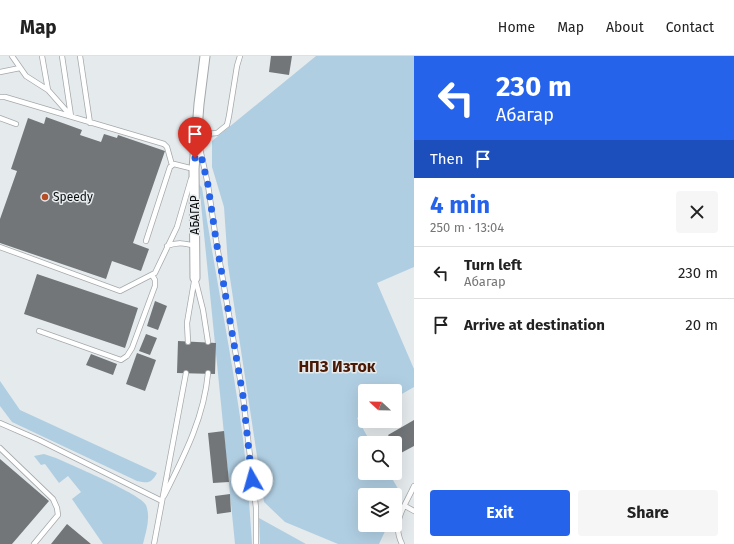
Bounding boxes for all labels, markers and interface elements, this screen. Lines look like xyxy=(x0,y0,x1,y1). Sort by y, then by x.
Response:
text: Map xyxy=(20,16,57,39)
text: Home xyxy=(498,19,535,36)
text: Map xyxy=(557,19,584,36)
text: About xyxy=(606,19,644,36)
text: Contact xyxy=(666,19,714,36)
text: 230 m xyxy=(496,70,572,103)
icon: left xyxy=(430,72,482,124)
text: Абагар xyxy=(496,104,554,126)
pin xyxy=(178,117,212,158)
icon: arrive xyxy=(184,123,206,145)
icon: arrive xyxy=(472,148,494,170)
text: Then xyxy=(430,150,464,168)
place label: Speedy xyxy=(53,190,93,204)
text: 4 min xyxy=(430,191,490,219)
button: close xyxy=(676,191,718,233)
marker: Speedy xyxy=(40,192,50,202)
street label: АБАГАР xyxy=(188,195,202,235)
text: 250 m · 13:04 xyxy=(430,220,504,235)
text: Turn left xyxy=(464,256,522,274)
icon: left xyxy=(430,262,452,284)
text: 230 m xyxy=(678,264,718,282)
text: Абагар xyxy=(464,274,506,289)
icon: arrive xyxy=(430,314,452,336)
text: Arrive at destination xyxy=(464,316,605,334)
text: 20 m xyxy=(685,316,718,334)
district label: НПЗ Изток xyxy=(298,357,376,376)
north arrow xyxy=(358,384,402,428)
map controls xyxy=(358,384,402,532)
button: search xyxy=(358,436,402,480)
position arrow xyxy=(231,459,273,501)
button: layers xyxy=(358,488,402,532)
button: Exit xyxy=(430,490,570,536)
button: Share xyxy=(578,490,718,536)

